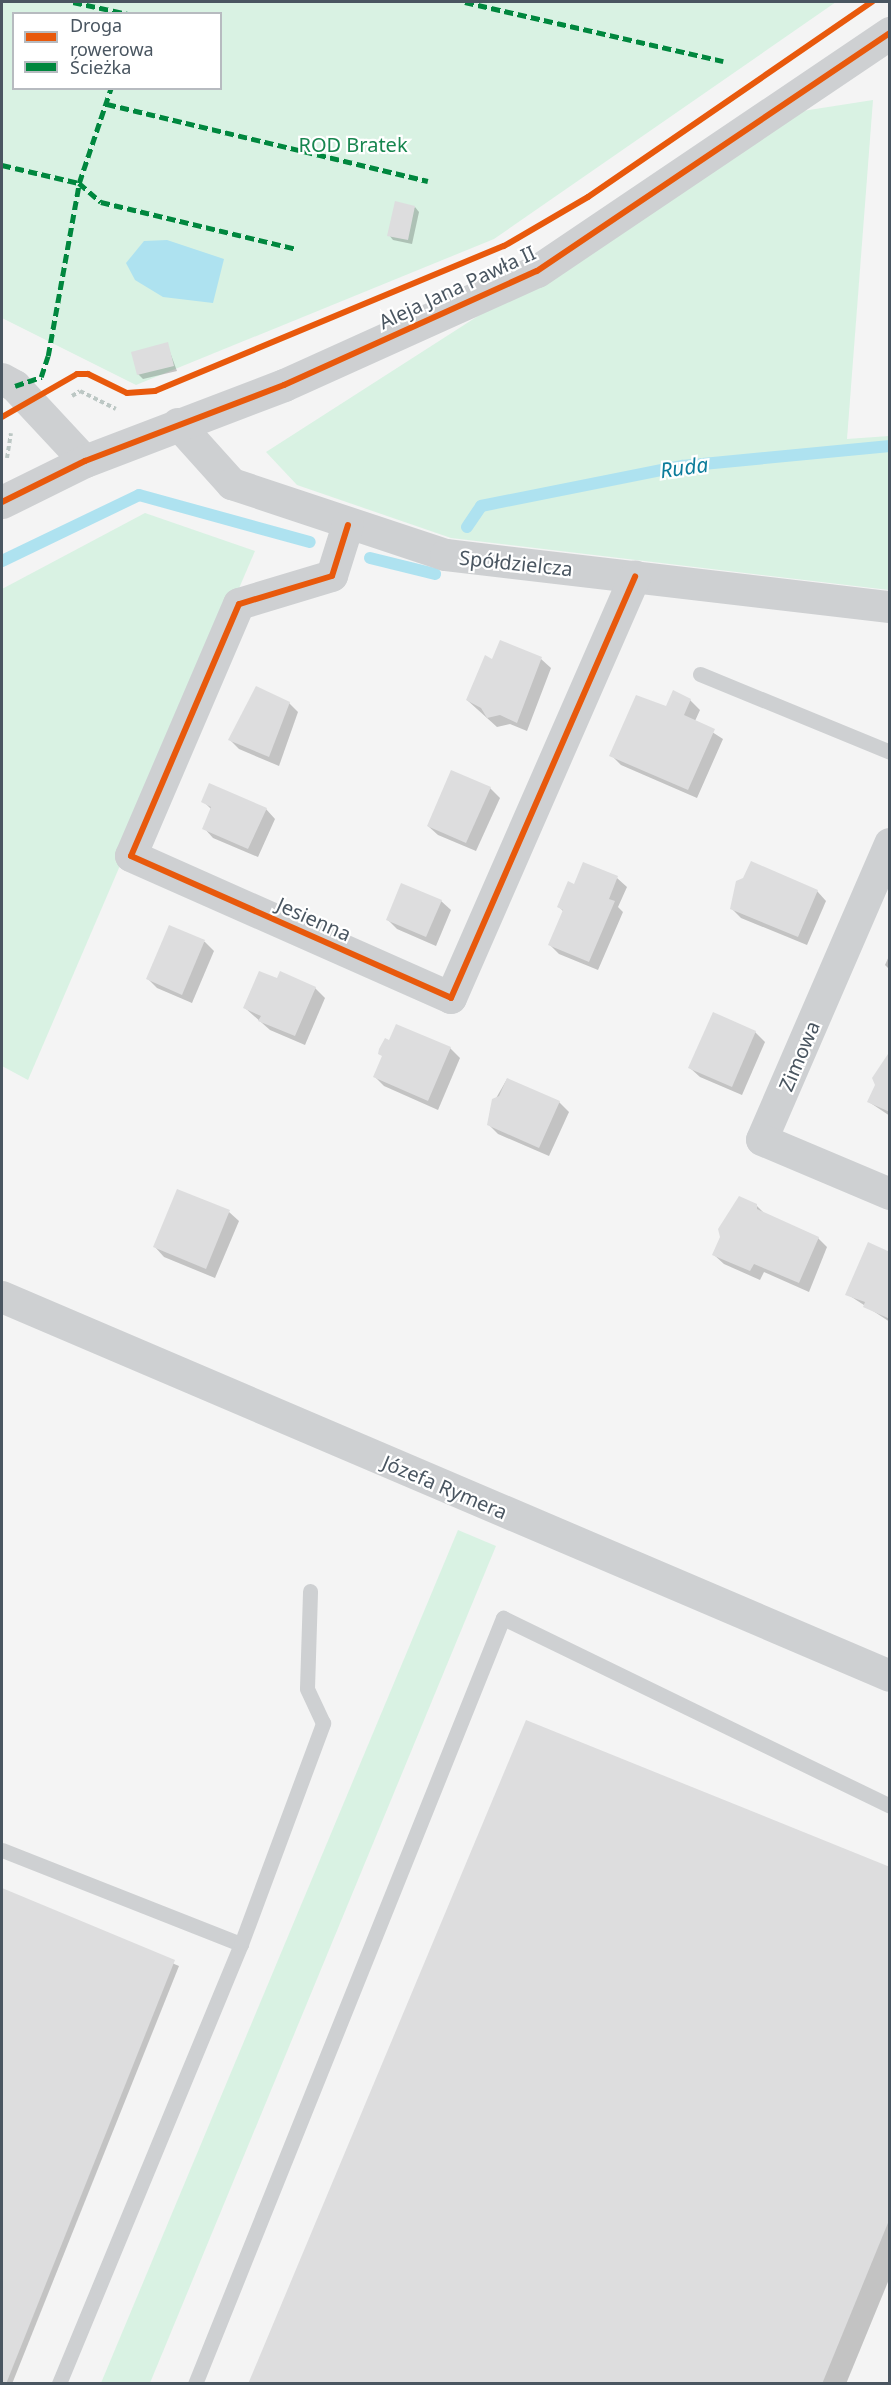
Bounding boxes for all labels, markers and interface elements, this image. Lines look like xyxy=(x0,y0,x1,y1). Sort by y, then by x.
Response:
legend xyxy=(12,12,222,90)
text: Droga rowerowa xyxy=(70,13,154,61)
text: Ścieżka xyxy=(70,55,131,79)
park label: ROD Bratek xyxy=(298,132,408,156)
street label: Aleja Jana Pawła II xyxy=(375,240,539,334)
water label: Ruda xyxy=(658,451,710,483)
street label: Spółdzielcza xyxy=(458,545,574,581)
street label: Jesienna xyxy=(273,892,355,946)
street label: Zimowa xyxy=(774,1017,824,1095)
street label: Józefa Rymera xyxy=(379,1450,511,1524)

